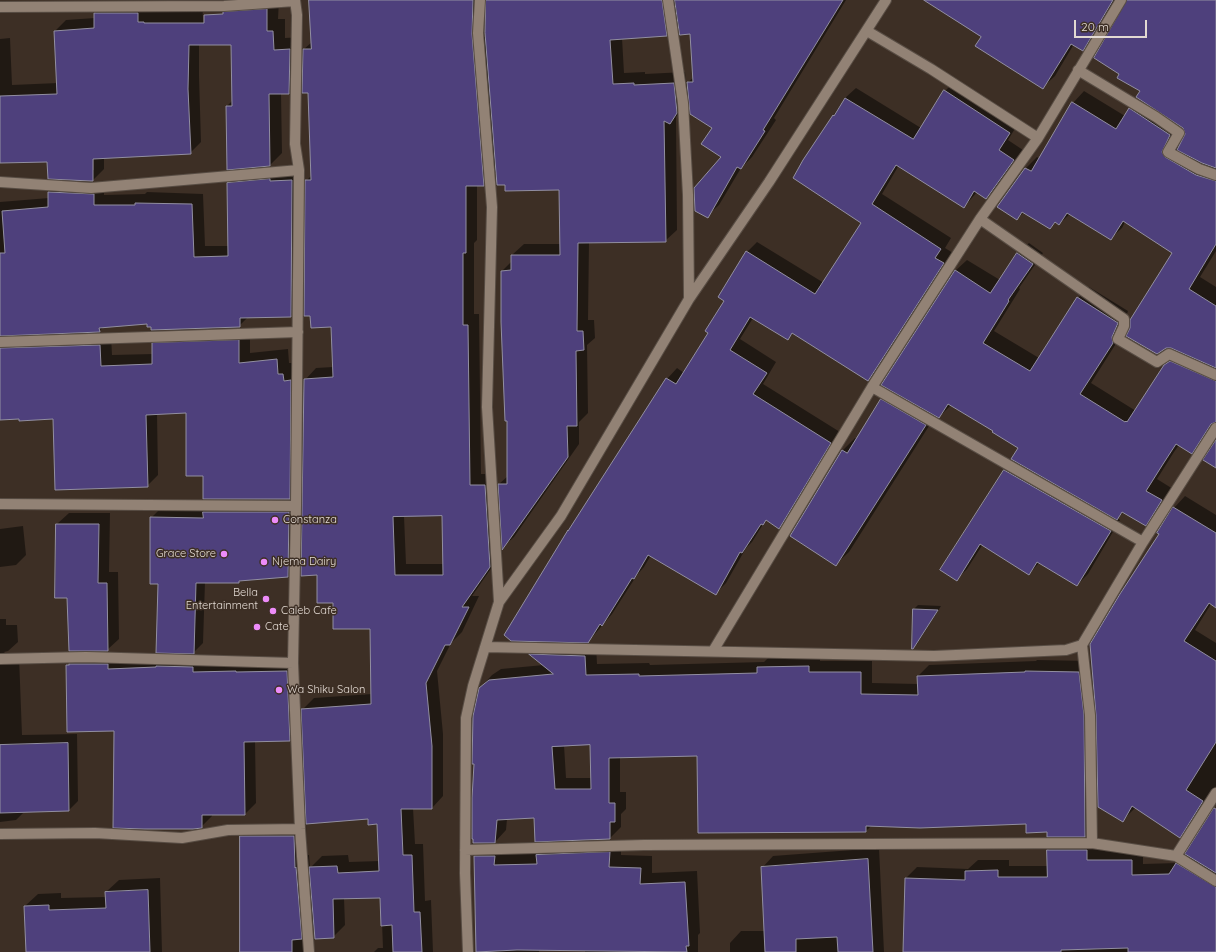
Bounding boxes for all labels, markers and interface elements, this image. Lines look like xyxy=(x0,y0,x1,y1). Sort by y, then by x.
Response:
scale bar xyxy=(1076,12,1149,38)
text: 20 m xyxy=(1081,19,1109,34)
place label: Constanza xyxy=(283,513,337,527)
marker: Constanza xyxy=(270,515,280,525)
place label: Grace Store xyxy=(156,547,216,561)
marker: Grace Store xyxy=(219,549,229,559)
place label: Njema Dairy xyxy=(272,555,336,569)
marker: Njema Dairy xyxy=(259,557,269,567)
place label: Bella Entertainment xyxy=(186,586,258,612)
marker: Bella Entertainment xyxy=(261,594,271,604)
place label: Caleb Cafe xyxy=(281,604,337,618)
marker: Caleb Cafe xyxy=(268,606,278,616)
place label: Cate xyxy=(265,620,289,634)
marker: Cate xyxy=(252,622,262,632)
place label: Wa Shiku Salon xyxy=(287,683,365,697)
marker: Wa Shiku Salon xyxy=(274,685,284,695)

